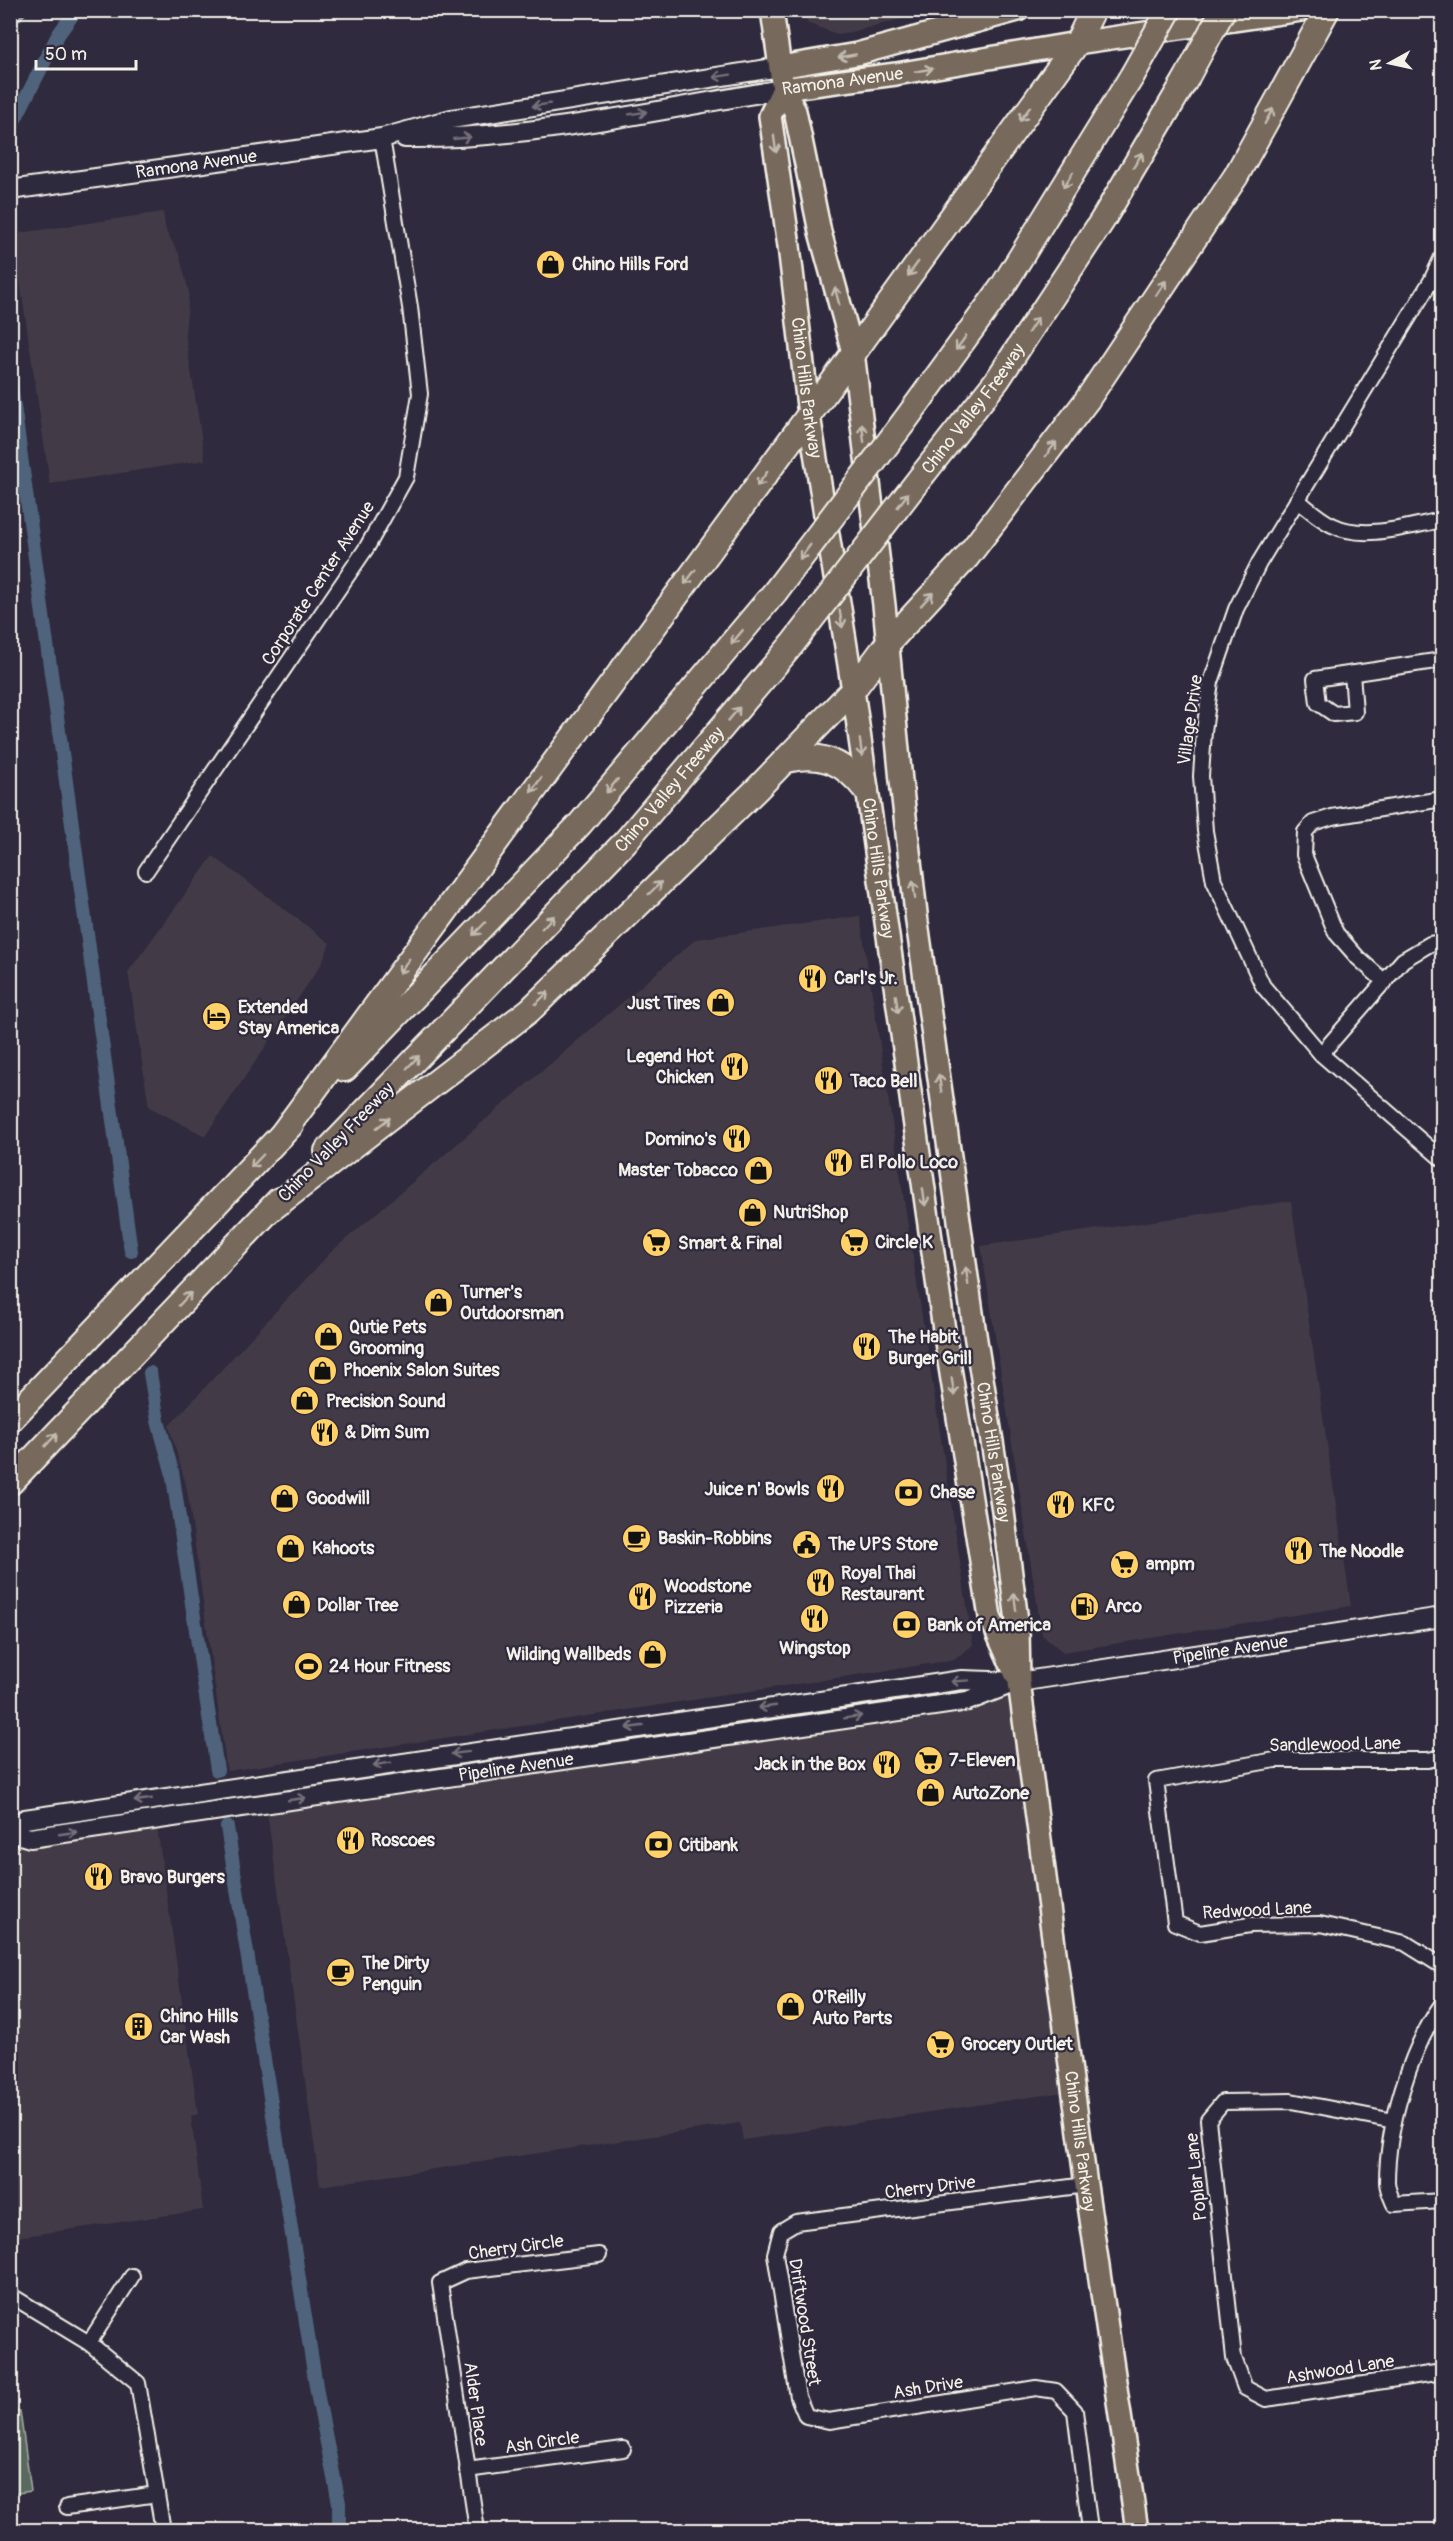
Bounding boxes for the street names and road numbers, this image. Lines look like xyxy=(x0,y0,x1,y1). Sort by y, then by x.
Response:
street label: Ramona Avenue xyxy=(780,62,905,101)
street label: Ramona Avenue xyxy=(134,145,258,184)
street label: Chino Hills Parkway xyxy=(786,316,827,460)
street label: Chino Valley Freeway xyxy=(917,339,1030,479)
street label: Corporate Center Avenue xyxy=(257,497,380,670)
street label: Village Drive xyxy=(1173,673,1208,767)
street label: Chino Valley Freeway xyxy=(610,722,730,858)
street label: Chino Hills Parkway xyxy=(856,796,899,940)
street label: Chino Valley Freeway xyxy=(273,1077,400,1207)
street label: Chino Hills Parkway xyxy=(971,1380,1015,1524)
street label: Pipeline Avenue xyxy=(1171,1630,1290,1670)
street label: Sandlewood Lane xyxy=(1269,1732,1401,1757)
street label: Pipeline Avenue xyxy=(457,1748,575,1787)
street label: Redwood Lane xyxy=(1202,1896,1312,1925)
street label: Chino Hills Parkway xyxy=(1059,2070,1101,2214)
street label: Poplar Lane xyxy=(1180,2132,1213,2222)
street label: Cherry Drive xyxy=(883,2171,977,2204)
street label: Cherry Circle xyxy=(467,2229,565,2266)
street label: Driftwood Street xyxy=(783,2257,826,2388)
street label: Ashwood Lane xyxy=(1284,2350,1396,2389)
street label: Alder Place xyxy=(458,2360,493,2448)
street label: Ash Drive xyxy=(891,2371,965,2404)
street label: Ash Circle xyxy=(503,2426,581,2459)

